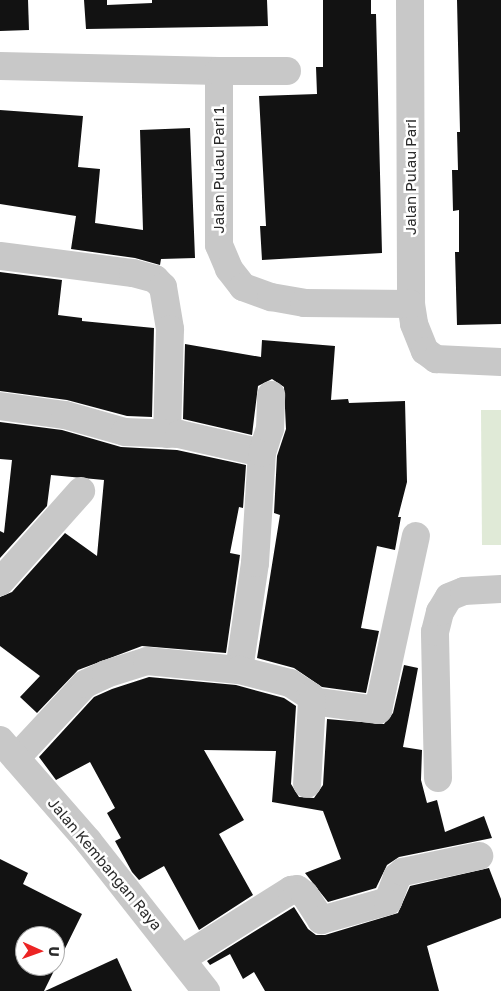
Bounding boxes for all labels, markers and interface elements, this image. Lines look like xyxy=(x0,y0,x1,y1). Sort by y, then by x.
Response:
street label: Jalan Pulau Pari 1 xyxy=(210,106,228,234)
street label: Jalan Pulau Pari xyxy=(402,119,420,235)
street label: Jalan Kembangan Raya xyxy=(44,794,166,934)
north arrow xyxy=(15,926,65,976)
text: U xyxy=(46,946,63,957)

